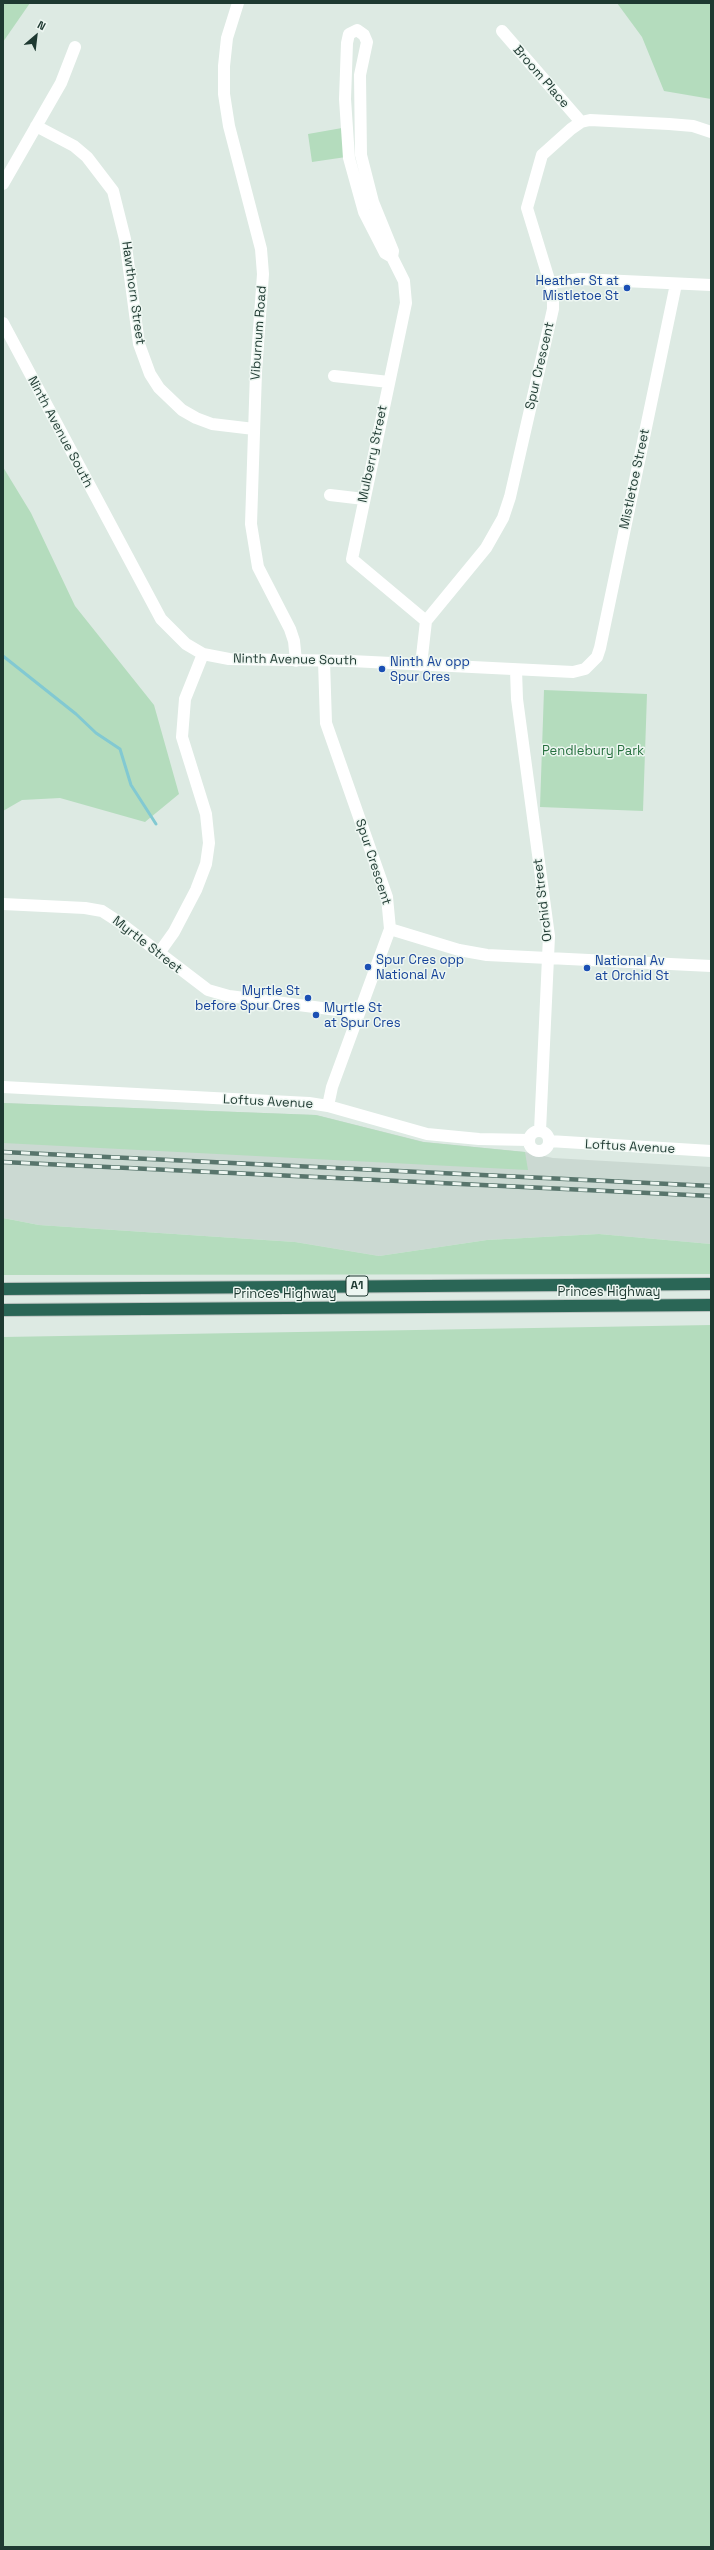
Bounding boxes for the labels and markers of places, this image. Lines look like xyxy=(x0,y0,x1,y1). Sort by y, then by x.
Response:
place label: Heather St at Mistletoe St xyxy=(535,273,619,304)
marker: Heather St at Mistletoe St xyxy=(622,283,632,293)
place label: Ninth Av opp Spur Cres xyxy=(390,654,470,685)
marker: Ninth Av opp Spur Cres xyxy=(377,664,387,674)
place label: Spur Cres opp National Av xyxy=(376,952,464,983)
place label: National Av at Orchid St xyxy=(595,953,669,984)
marker: Spur Cres opp National Av xyxy=(363,962,373,972)
marker: National Av at Orchid St xyxy=(582,963,592,973)
place label: Myrtle St before Spur Cres xyxy=(195,983,300,1014)
marker: Myrtle St before Spur Cres xyxy=(303,993,313,1003)
place label: Myrtle St at Spur Cres xyxy=(324,1000,400,1031)
marker: Myrtle St at Spur Cres xyxy=(311,1010,321,1020)

